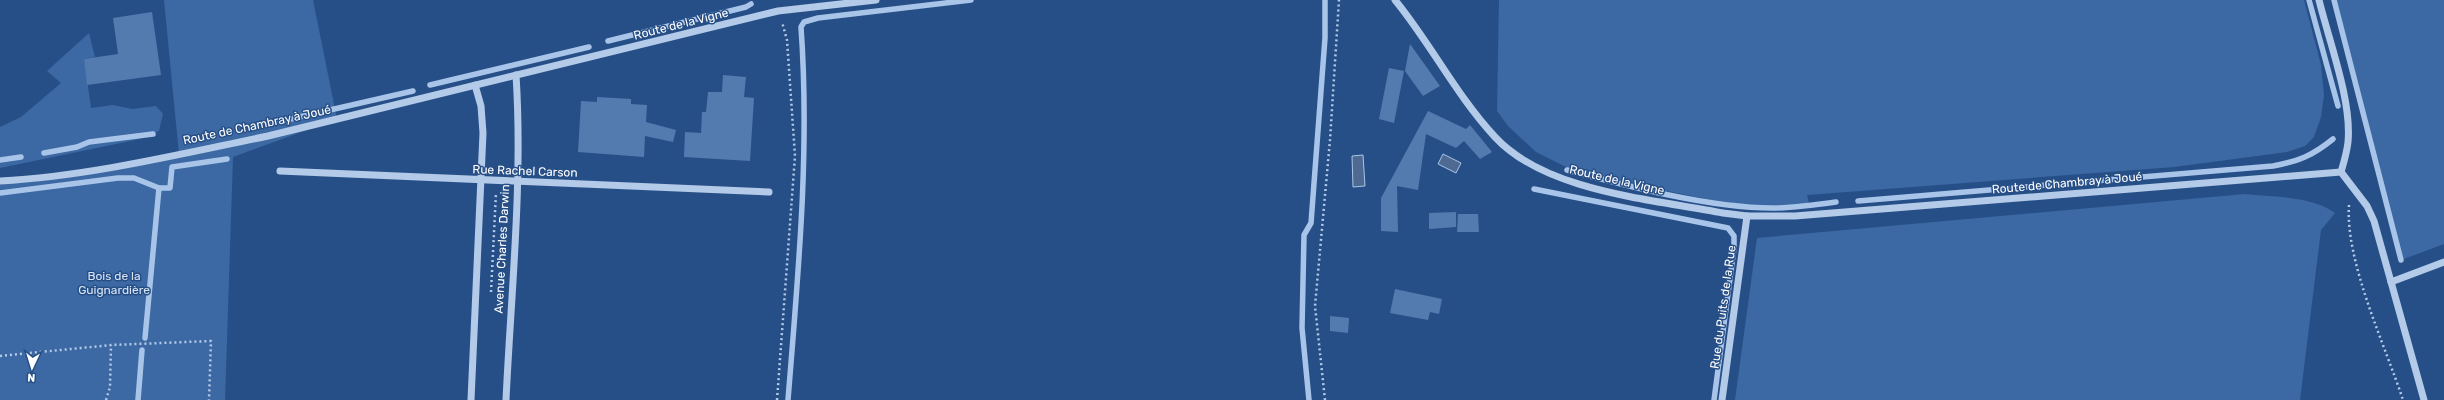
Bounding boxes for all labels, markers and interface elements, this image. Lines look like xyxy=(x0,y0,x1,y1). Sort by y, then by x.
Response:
street label: Route de la Vigne xyxy=(632,5,730,43)
street label: Route de Chambray à Joué xyxy=(182,102,333,148)
street label: Rue Rachel Carson xyxy=(472,162,578,180)
street label: Route de la Vigne xyxy=(1568,162,1666,198)
street label: Route de Chambray à Joué xyxy=(1991,169,2143,197)
street label: Avenue Charles Darwin xyxy=(492,184,512,314)
street label: Rue du Puits de la Rue xyxy=(1707,244,1739,370)
park label: Bois de la Guignardière xyxy=(78,269,150,297)
north arrow xyxy=(12,348,52,388)
text: N xyxy=(27,371,36,384)

